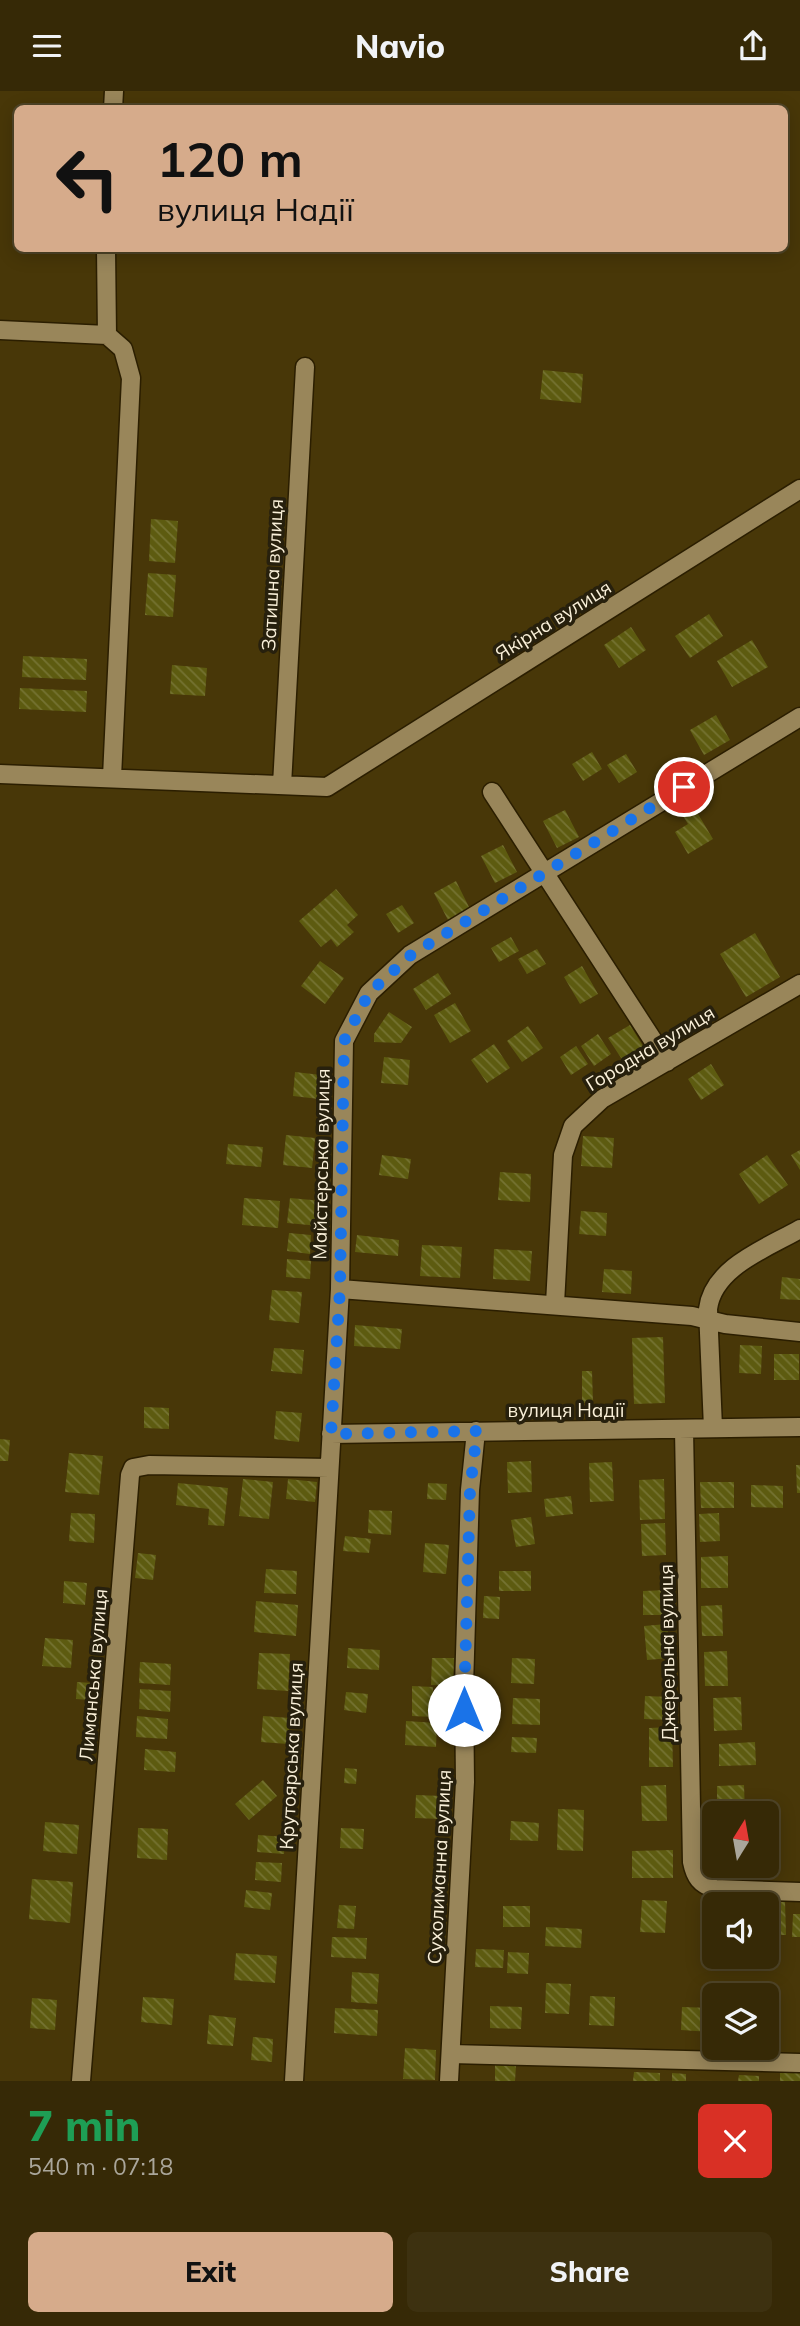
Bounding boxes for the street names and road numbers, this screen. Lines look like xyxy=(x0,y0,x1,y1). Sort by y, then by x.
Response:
street label: Затишна вулиця xyxy=(256,498,288,652)
street label: Якірна вулиця xyxy=(491,575,615,665)
street label: Городна вулиця xyxy=(581,1000,719,1096)
street label: Майстерська вулиця xyxy=(307,1068,335,1260)
street label: вулиця Надії xyxy=(508,1398,625,1422)
street label: Джерельна вулиця xyxy=(653,1564,681,1742)
street label: Лиманська вулиця xyxy=(74,1588,112,1762)
street label: Крутоярська вулиця xyxy=(274,1662,308,1850)
street label: Сухолиманна вулиця xyxy=(422,1769,456,1965)

